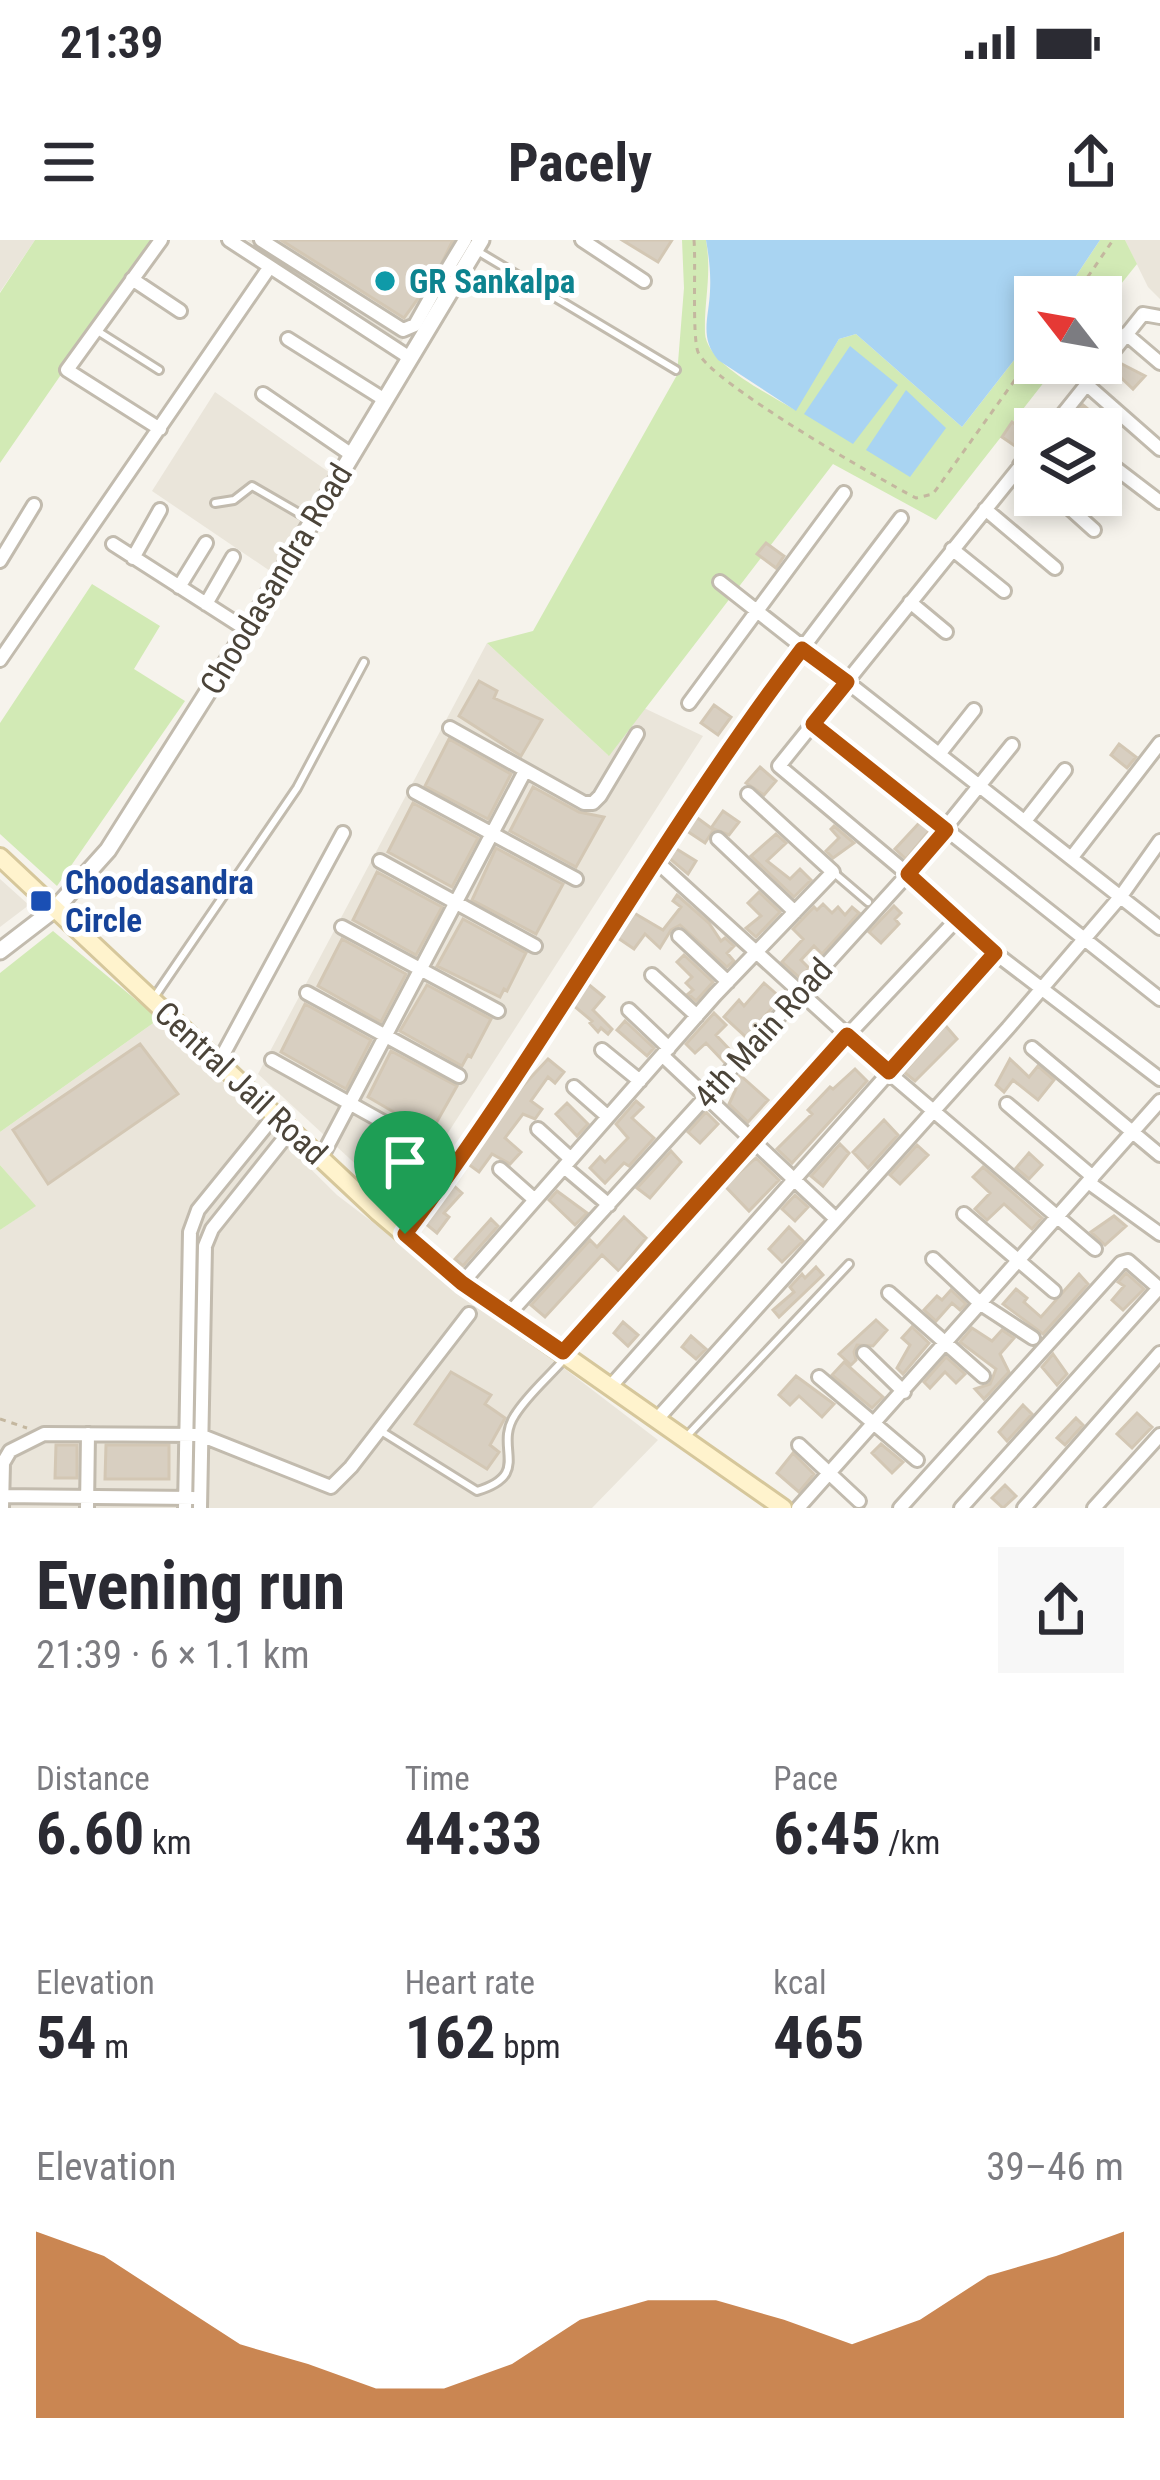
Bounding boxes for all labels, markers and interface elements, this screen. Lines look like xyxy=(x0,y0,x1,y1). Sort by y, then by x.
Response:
text: 21:39 xyxy=(60,16,163,69)
icon: menu xyxy=(36,129,102,195)
icon: share xyxy=(1058,129,1124,195)
text: Pacely xyxy=(508,131,652,194)
place label: GR Sankalpa xyxy=(409,262,575,301)
marker: GR Sankalpa xyxy=(372,268,398,294)
north arrow xyxy=(1014,276,1122,384)
map controls xyxy=(1014,276,1122,516)
button: layers xyxy=(1014,408,1122,516)
street label: Choodasandra Road xyxy=(192,457,360,701)
place label: Choodasandra Circle xyxy=(65,863,254,940)
marker: Choodasandra Circle xyxy=(28,888,54,914)
street label: 4th Main Road xyxy=(686,950,840,1116)
street label: Central Jail Road xyxy=(147,993,335,1173)
pin xyxy=(354,1111,456,1234)
icon: arrive xyxy=(372,1129,438,1195)
button: share xyxy=(998,1547,1124,1673)
text: Evening run xyxy=(36,1548,345,1625)
text: 21:39 · 6 × 1.1 km xyxy=(36,1632,310,1678)
text: Distance xyxy=(36,1759,150,1798)
text: Time xyxy=(405,1759,470,1798)
text: Pace xyxy=(773,1759,838,1798)
text: 6.60 xyxy=(36,1798,144,1869)
text: 44:33 xyxy=(405,1798,542,1869)
text: 6:45 xyxy=(773,1798,881,1869)
text: km xyxy=(144,1823,192,1862)
text: /km xyxy=(881,1823,940,1862)
text: Elevation xyxy=(36,1963,155,2002)
text: Heart rate xyxy=(405,1963,535,2002)
text: kcal xyxy=(773,1963,827,2002)
text: 54 xyxy=(36,2002,97,2073)
text: 162 xyxy=(405,2002,496,2073)
text: 465 xyxy=(773,2002,864,2073)
text: m xyxy=(97,2027,129,2066)
text: bpm xyxy=(496,2027,561,2066)
text: Elevation xyxy=(36,2144,176,2190)
text: 39–46 m xyxy=(986,2144,1124,2190)

